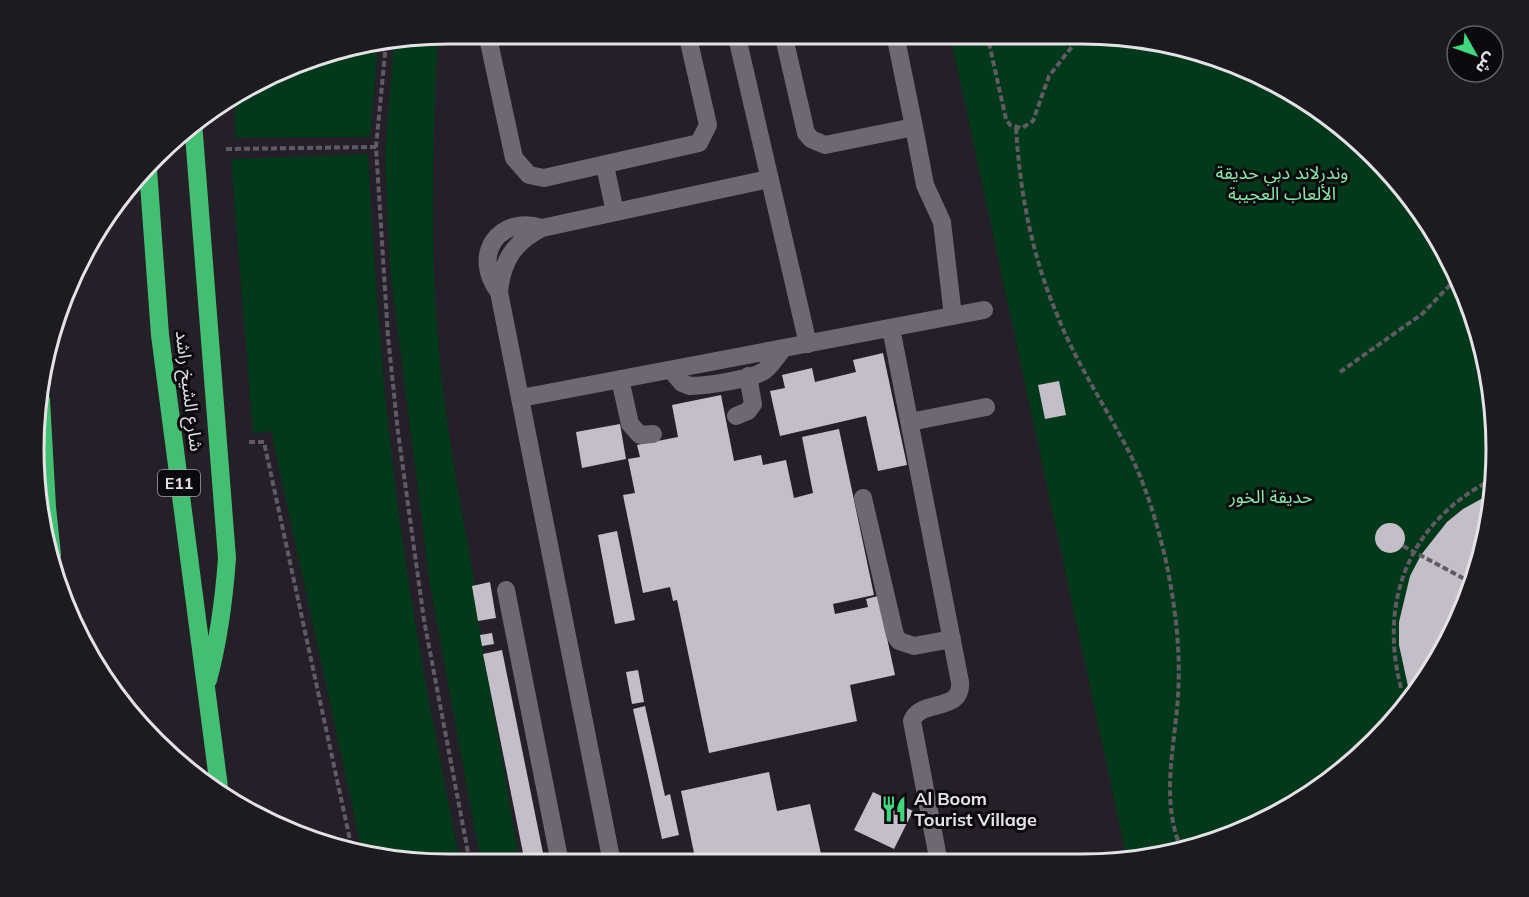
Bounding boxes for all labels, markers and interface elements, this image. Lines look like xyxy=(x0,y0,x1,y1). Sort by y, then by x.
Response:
north arrow xyxy=(1445,24,1505,84)
text: ش xyxy=(1472,49,1501,79)
park label: وندرلاند دبي حديقة الألعاب العجيبة xyxy=(1216,161,1348,205)
street label: شارع الشيخ راشد xyxy=(168,329,208,453)
road number: E11 xyxy=(158,470,200,496)
park label: حديقة الخور xyxy=(1228,485,1313,508)
place label: Al Boom Tourist Village xyxy=(914,787,1037,831)
restaurant icon: Al Boom Tourist Village xyxy=(879,794,909,824)

